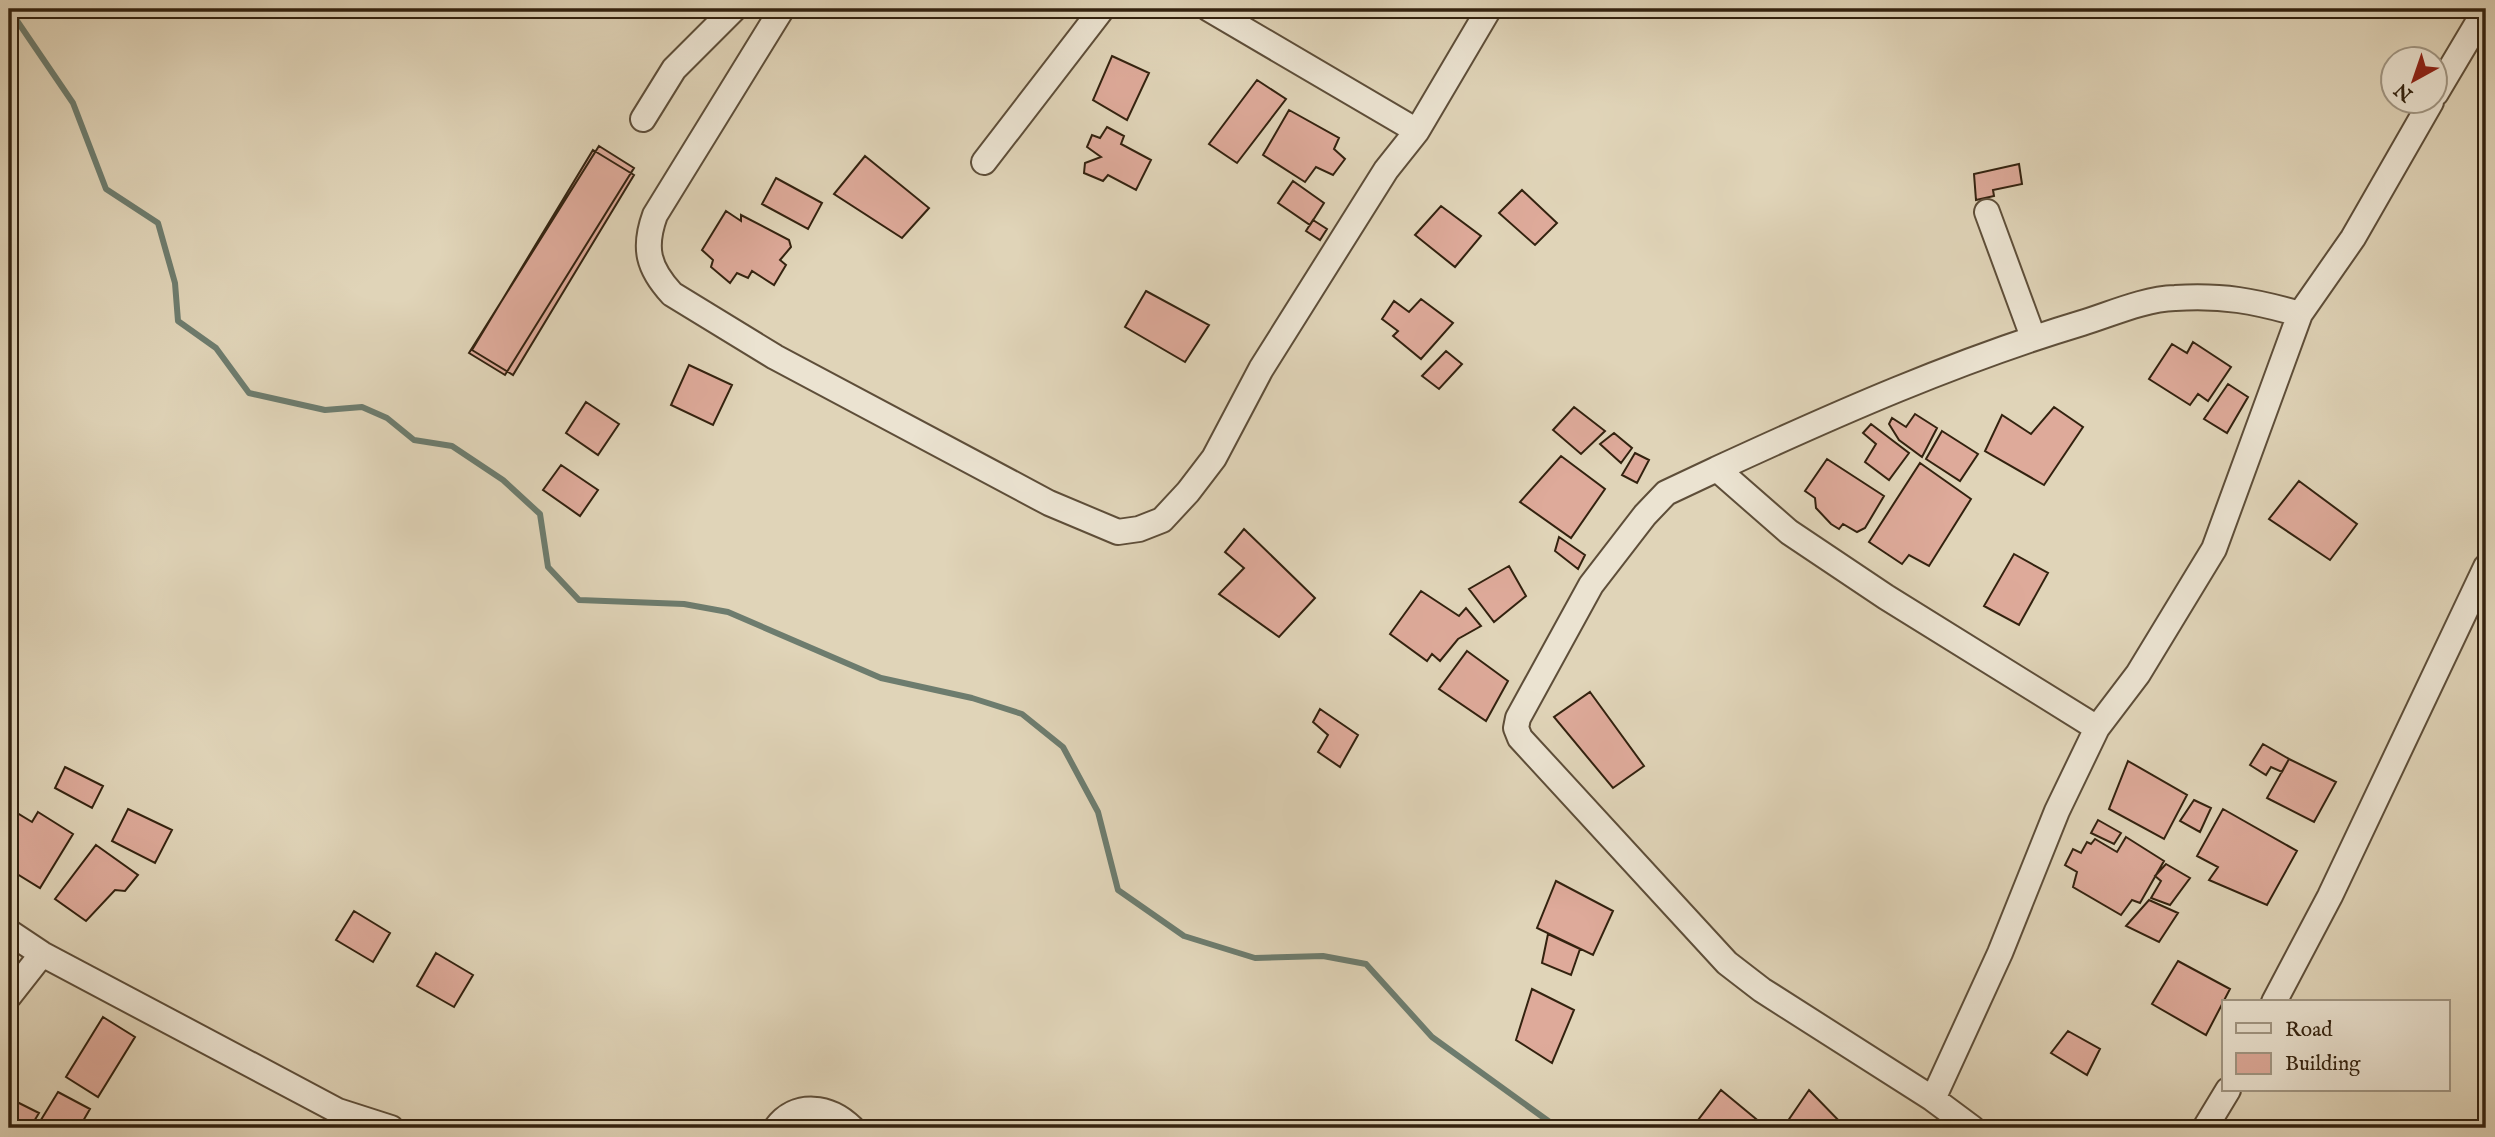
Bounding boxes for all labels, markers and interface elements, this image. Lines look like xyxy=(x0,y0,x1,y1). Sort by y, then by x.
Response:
north arrow xyxy=(2380,46,2450,116)
text: N xyxy=(2390,77,2419,107)
legend xyxy=(2222,1000,2450,1092)
text: Road xyxy=(2285,1017,2333,1044)
text: Building xyxy=(2285,1051,2361,1078)

